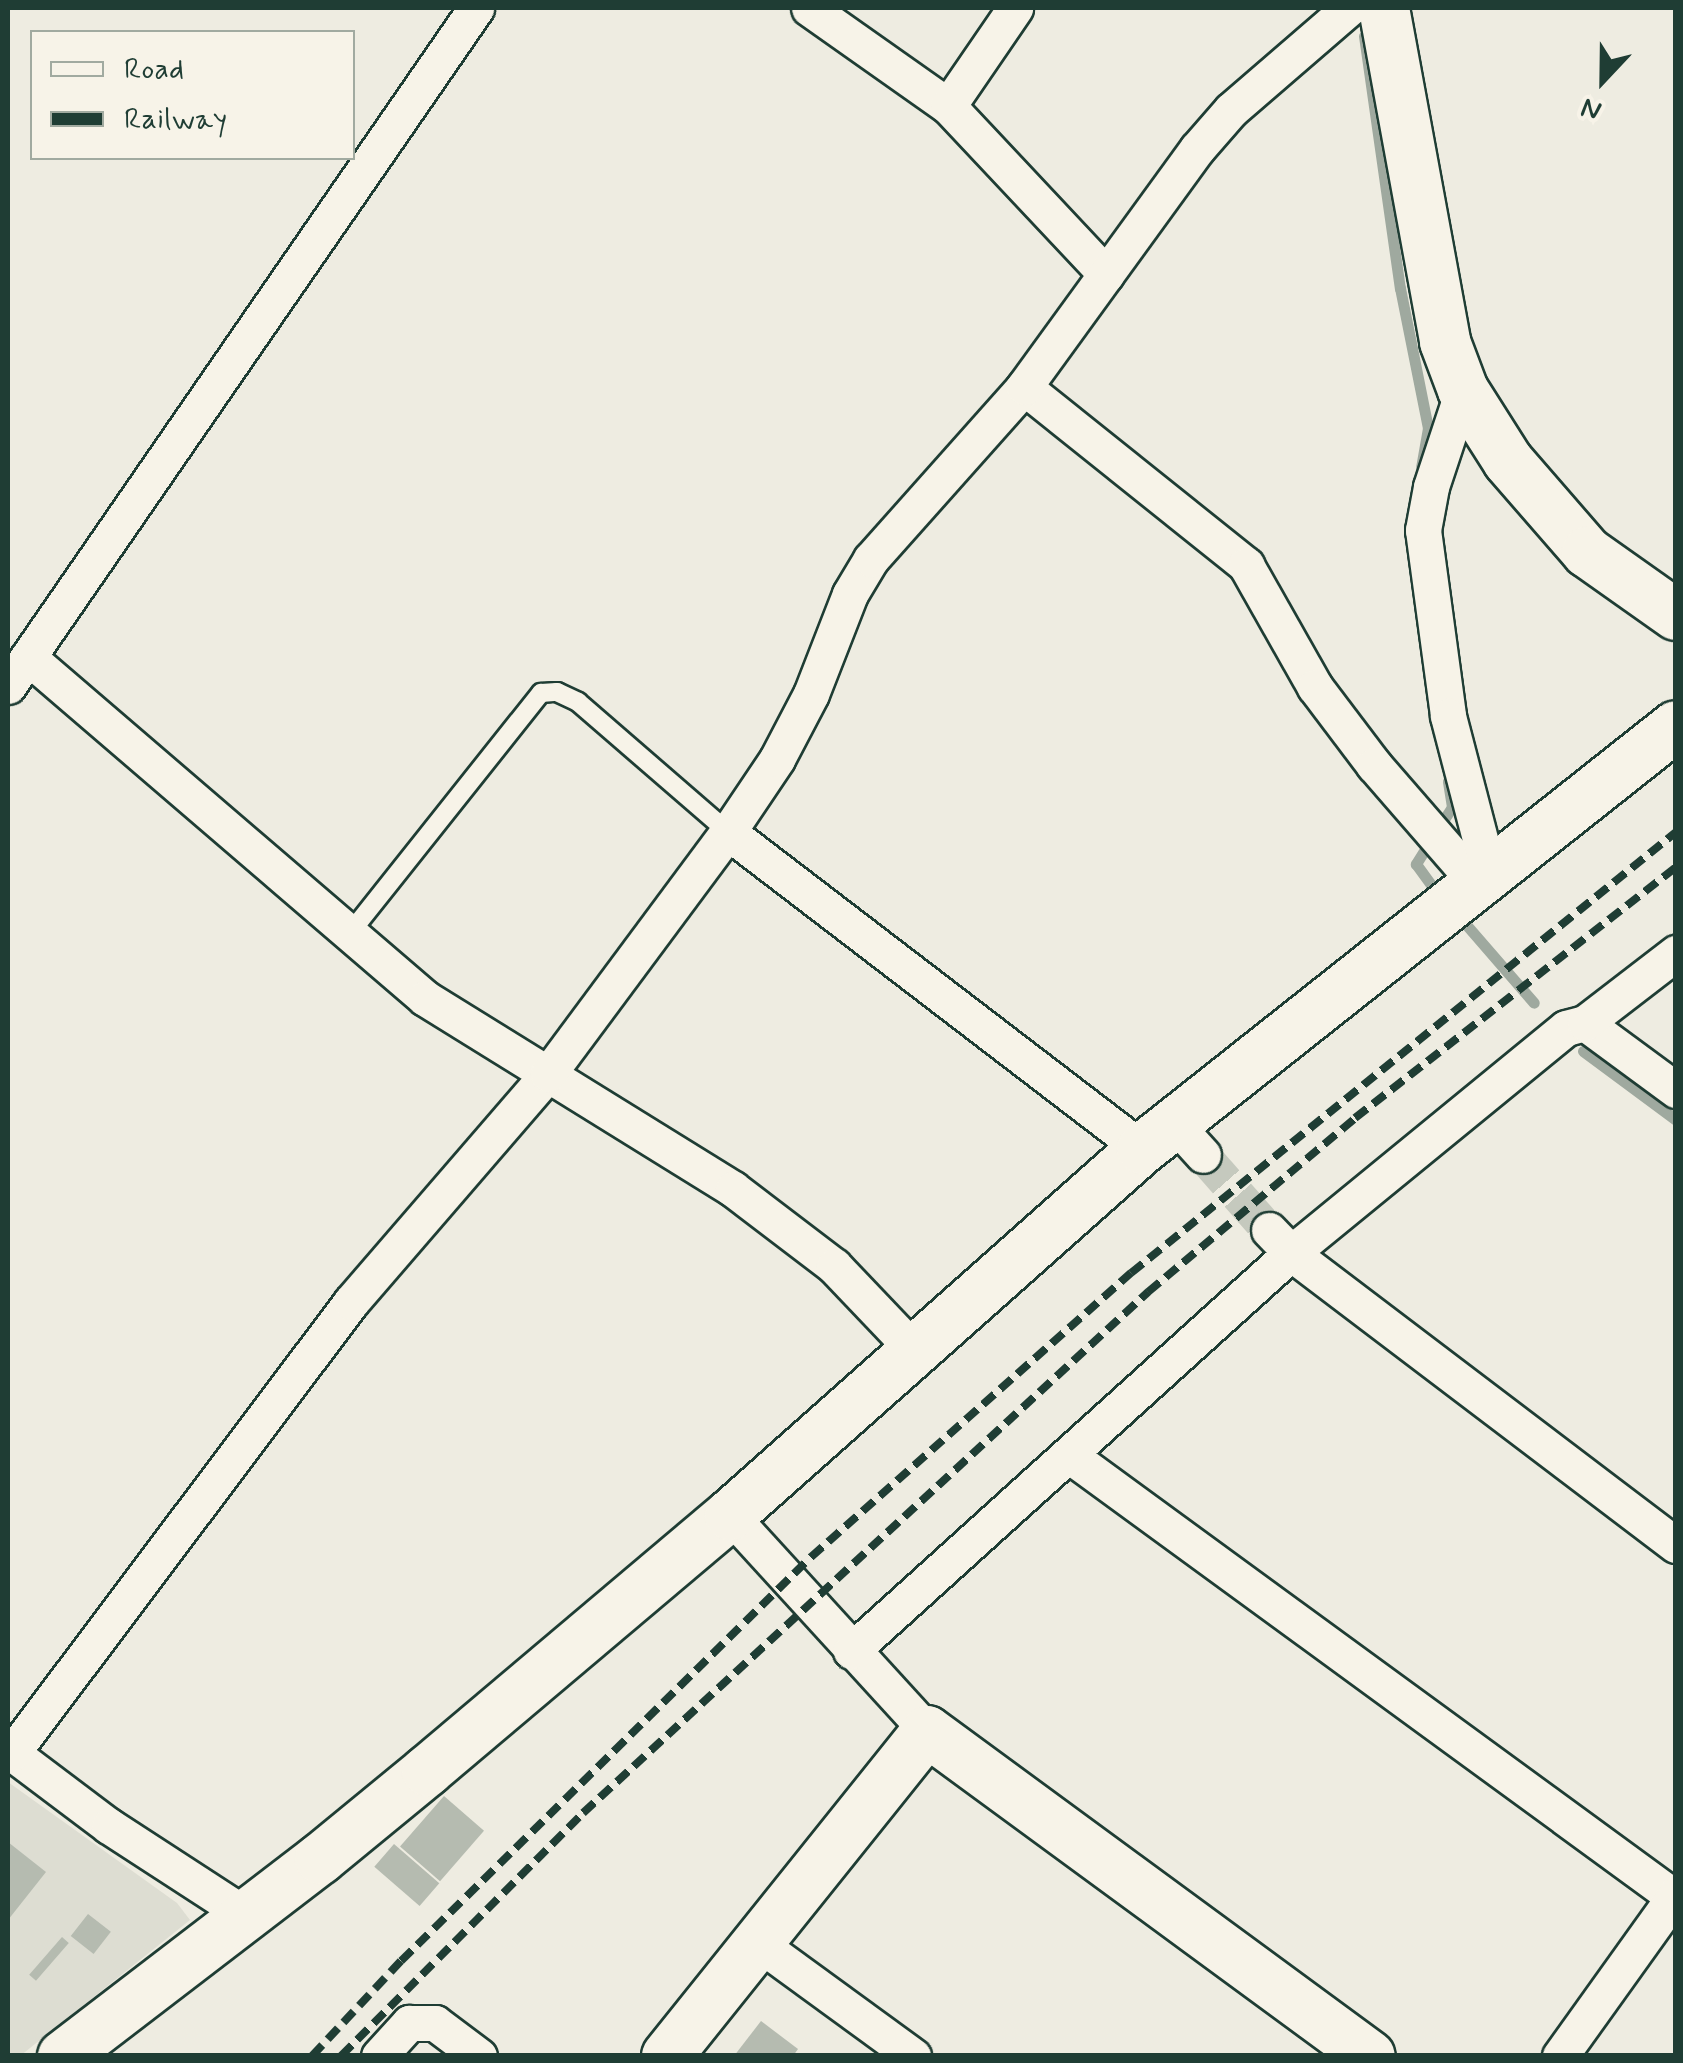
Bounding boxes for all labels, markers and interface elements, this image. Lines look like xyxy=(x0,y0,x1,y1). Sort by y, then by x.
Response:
legend xyxy=(30,30,355,160)
north arrow xyxy=(1553,30,1653,130)
text: Road xyxy=(124,50,184,89)
text: N xyxy=(1576,88,1607,129)
text: Railway xyxy=(124,100,227,139)

